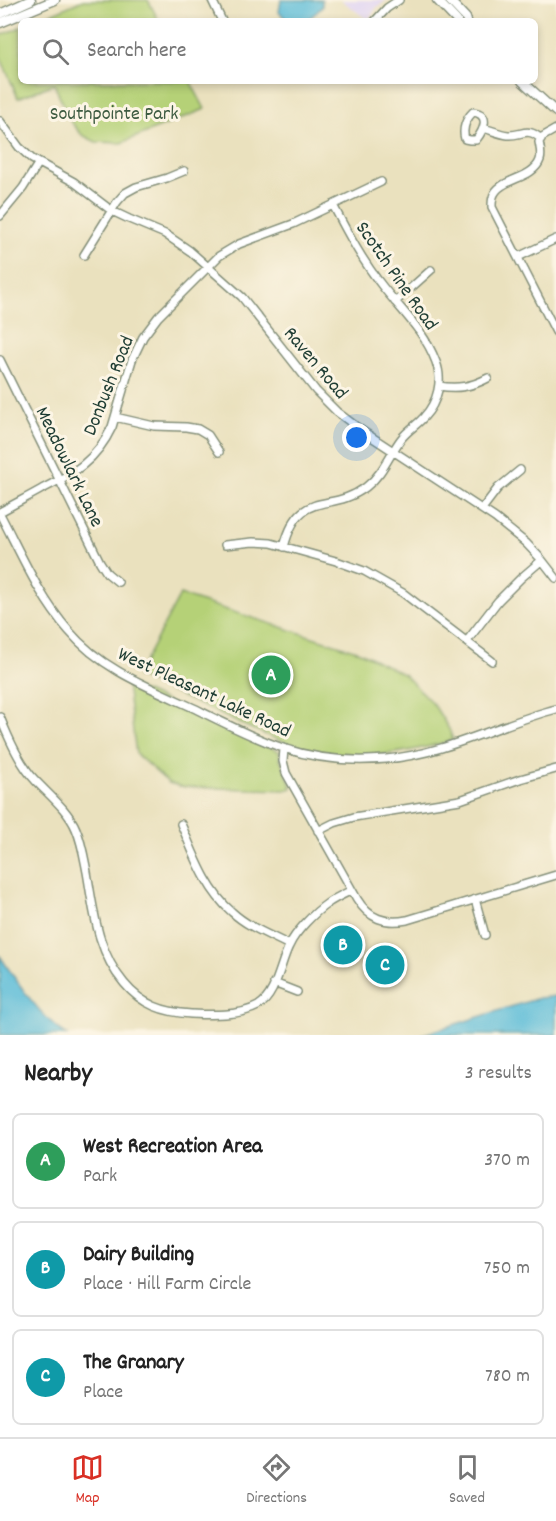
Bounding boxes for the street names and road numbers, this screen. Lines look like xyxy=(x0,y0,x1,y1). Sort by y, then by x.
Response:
street label: Scotch Pine Road xyxy=(347,216,444,337)
street label: Raven Road xyxy=(276,321,354,406)
street label: Donbush Road xyxy=(77,332,142,440)
street label: Meadowlark Lane xyxy=(27,402,110,533)
street label: West Pleasant Lake Road xyxy=(113,641,295,746)

